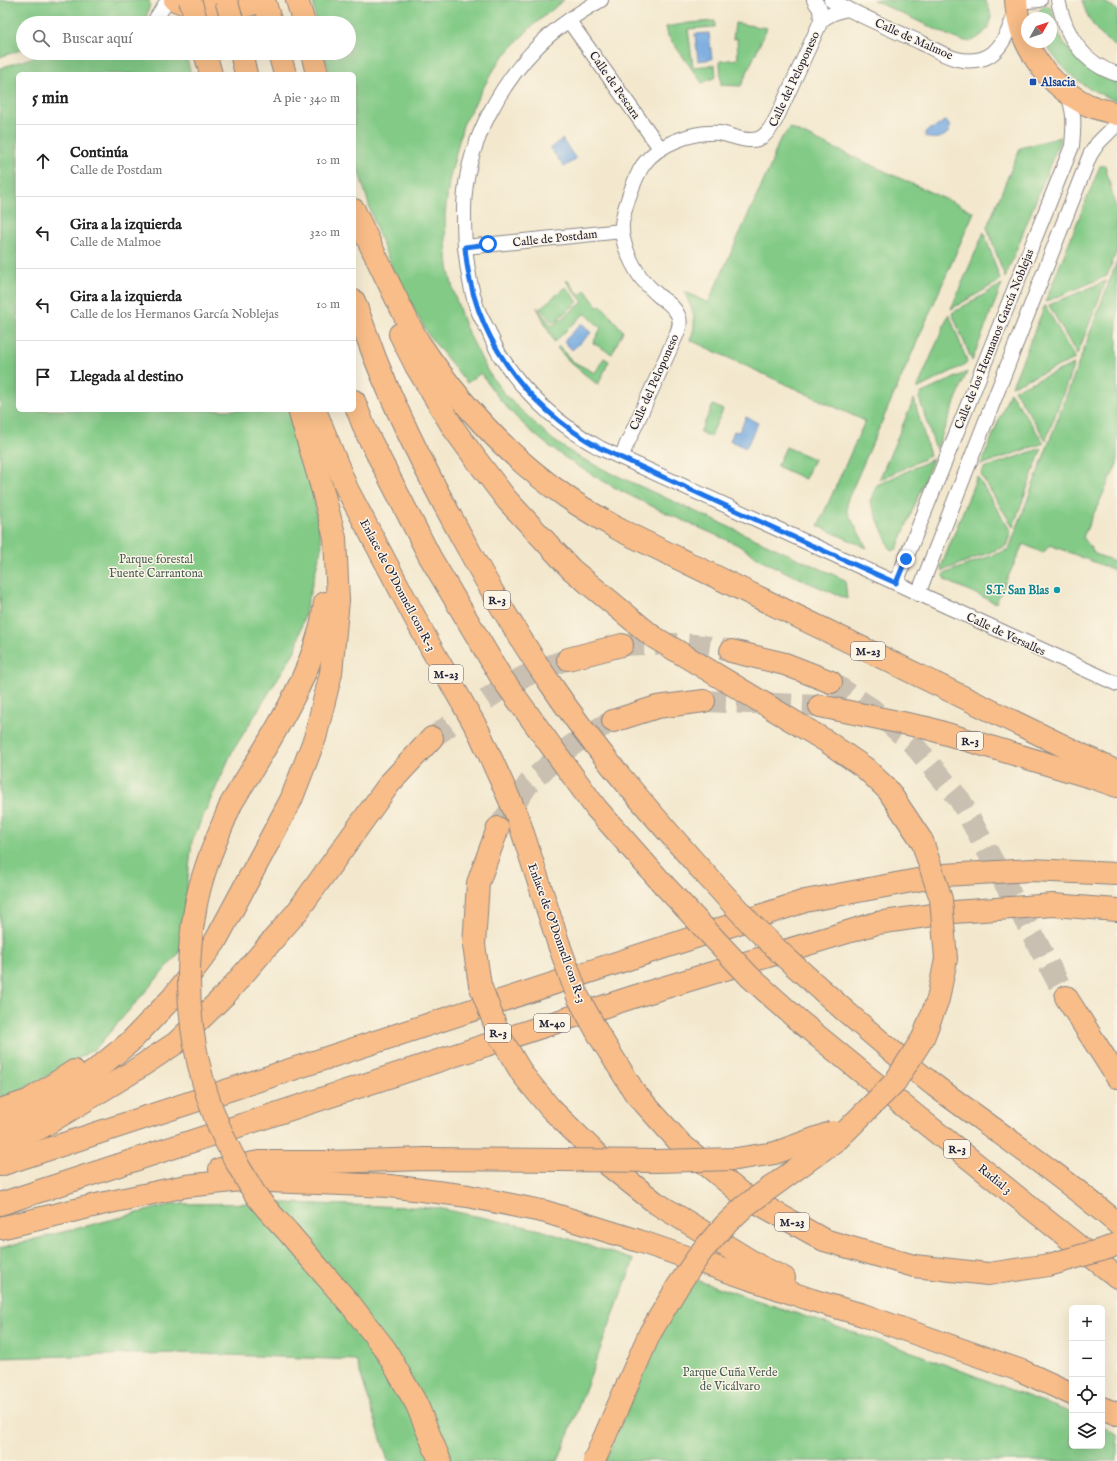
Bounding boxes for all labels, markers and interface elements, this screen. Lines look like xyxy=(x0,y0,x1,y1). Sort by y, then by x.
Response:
north arrow xyxy=(1021,12,1057,48)
search box xyxy=(16,16,356,60)
street label: Calle de Malmoe xyxy=(872,16,956,64)
icon: search xyxy=(30,27,52,49)
text: Buscar aquí xyxy=(62,29,132,48)
street label: Calle del Peloponeso xyxy=(766,29,824,130)
street label: Calle de Pescara xyxy=(586,48,644,123)
place label: Alsacia xyxy=(1040,75,1076,90)
marker: Alsacia xyxy=(1028,77,1038,87)
text: 5 min xyxy=(32,88,69,109)
text: A pie · 340 m xyxy=(273,90,340,107)
text: Continúa xyxy=(70,143,128,162)
icon: ahead xyxy=(32,150,54,172)
text: 10 m xyxy=(316,152,340,169)
text: Calle de Postdam xyxy=(70,162,162,179)
text: Gira a la izquierda xyxy=(70,215,182,234)
icon: left xyxy=(32,222,54,244)
text: 320 m xyxy=(310,224,340,241)
street label: Calle de Postdam xyxy=(512,227,598,250)
text: Calle de Malmoe xyxy=(70,234,161,251)
route start xyxy=(479,235,497,253)
street label: Calle de los Hermanos García Noblejas xyxy=(951,247,1038,431)
text: Gira a la izquierda xyxy=(70,287,182,306)
icon: left xyxy=(32,294,54,316)
text: 10 m xyxy=(316,296,340,313)
text: Calle de los Hermanos García Noblejas xyxy=(70,306,279,323)
street label: Calle del Peloponeso xyxy=(627,331,684,433)
icon: arrive xyxy=(32,366,54,388)
text: Llegada al destino xyxy=(70,367,183,386)
street label: Enlace de O'Donnell con R-3 xyxy=(356,517,439,654)
route end xyxy=(897,550,915,568)
park label: Parque forestal Fuente Carrantona xyxy=(109,552,204,581)
place label: S.T. San Blas xyxy=(986,583,1050,598)
marker: S.T. San Blas xyxy=(1052,585,1062,595)
road number: R-3 xyxy=(484,591,510,609)
street label: Calle de Versalles xyxy=(964,610,1048,659)
road number: M-23 xyxy=(851,642,885,660)
road number: M-23 xyxy=(429,665,463,683)
road number: R-3 xyxy=(957,732,983,750)
street label: Enlace de O'Donnell con R-3 xyxy=(524,861,589,1005)
road number: M-40 xyxy=(534,1014,570,1032)
road number: R-3 xyxy=(485,1024,511,1042)
road number: R-3 xyxy=(944,1140,970,1158)
street label: Radial 3 xyxy=(975,1161,1015,1198)
road number: M-23 xyxy=(775,1213,809,1231)
map controls xyxy=(1069,1305,1105,1449)
button: + xyxy=(1069,1305,1105,1341)
button: − xyxy=(1069,1341,1105,1377)
park label: Parque Cuña Verde de Vicálvaro xyxy=(683,1365,778,1394)
button: locate xyxy=(1069,1377,1105,1413)
button: layers xyxy=(1069,1413,1105,1449)

